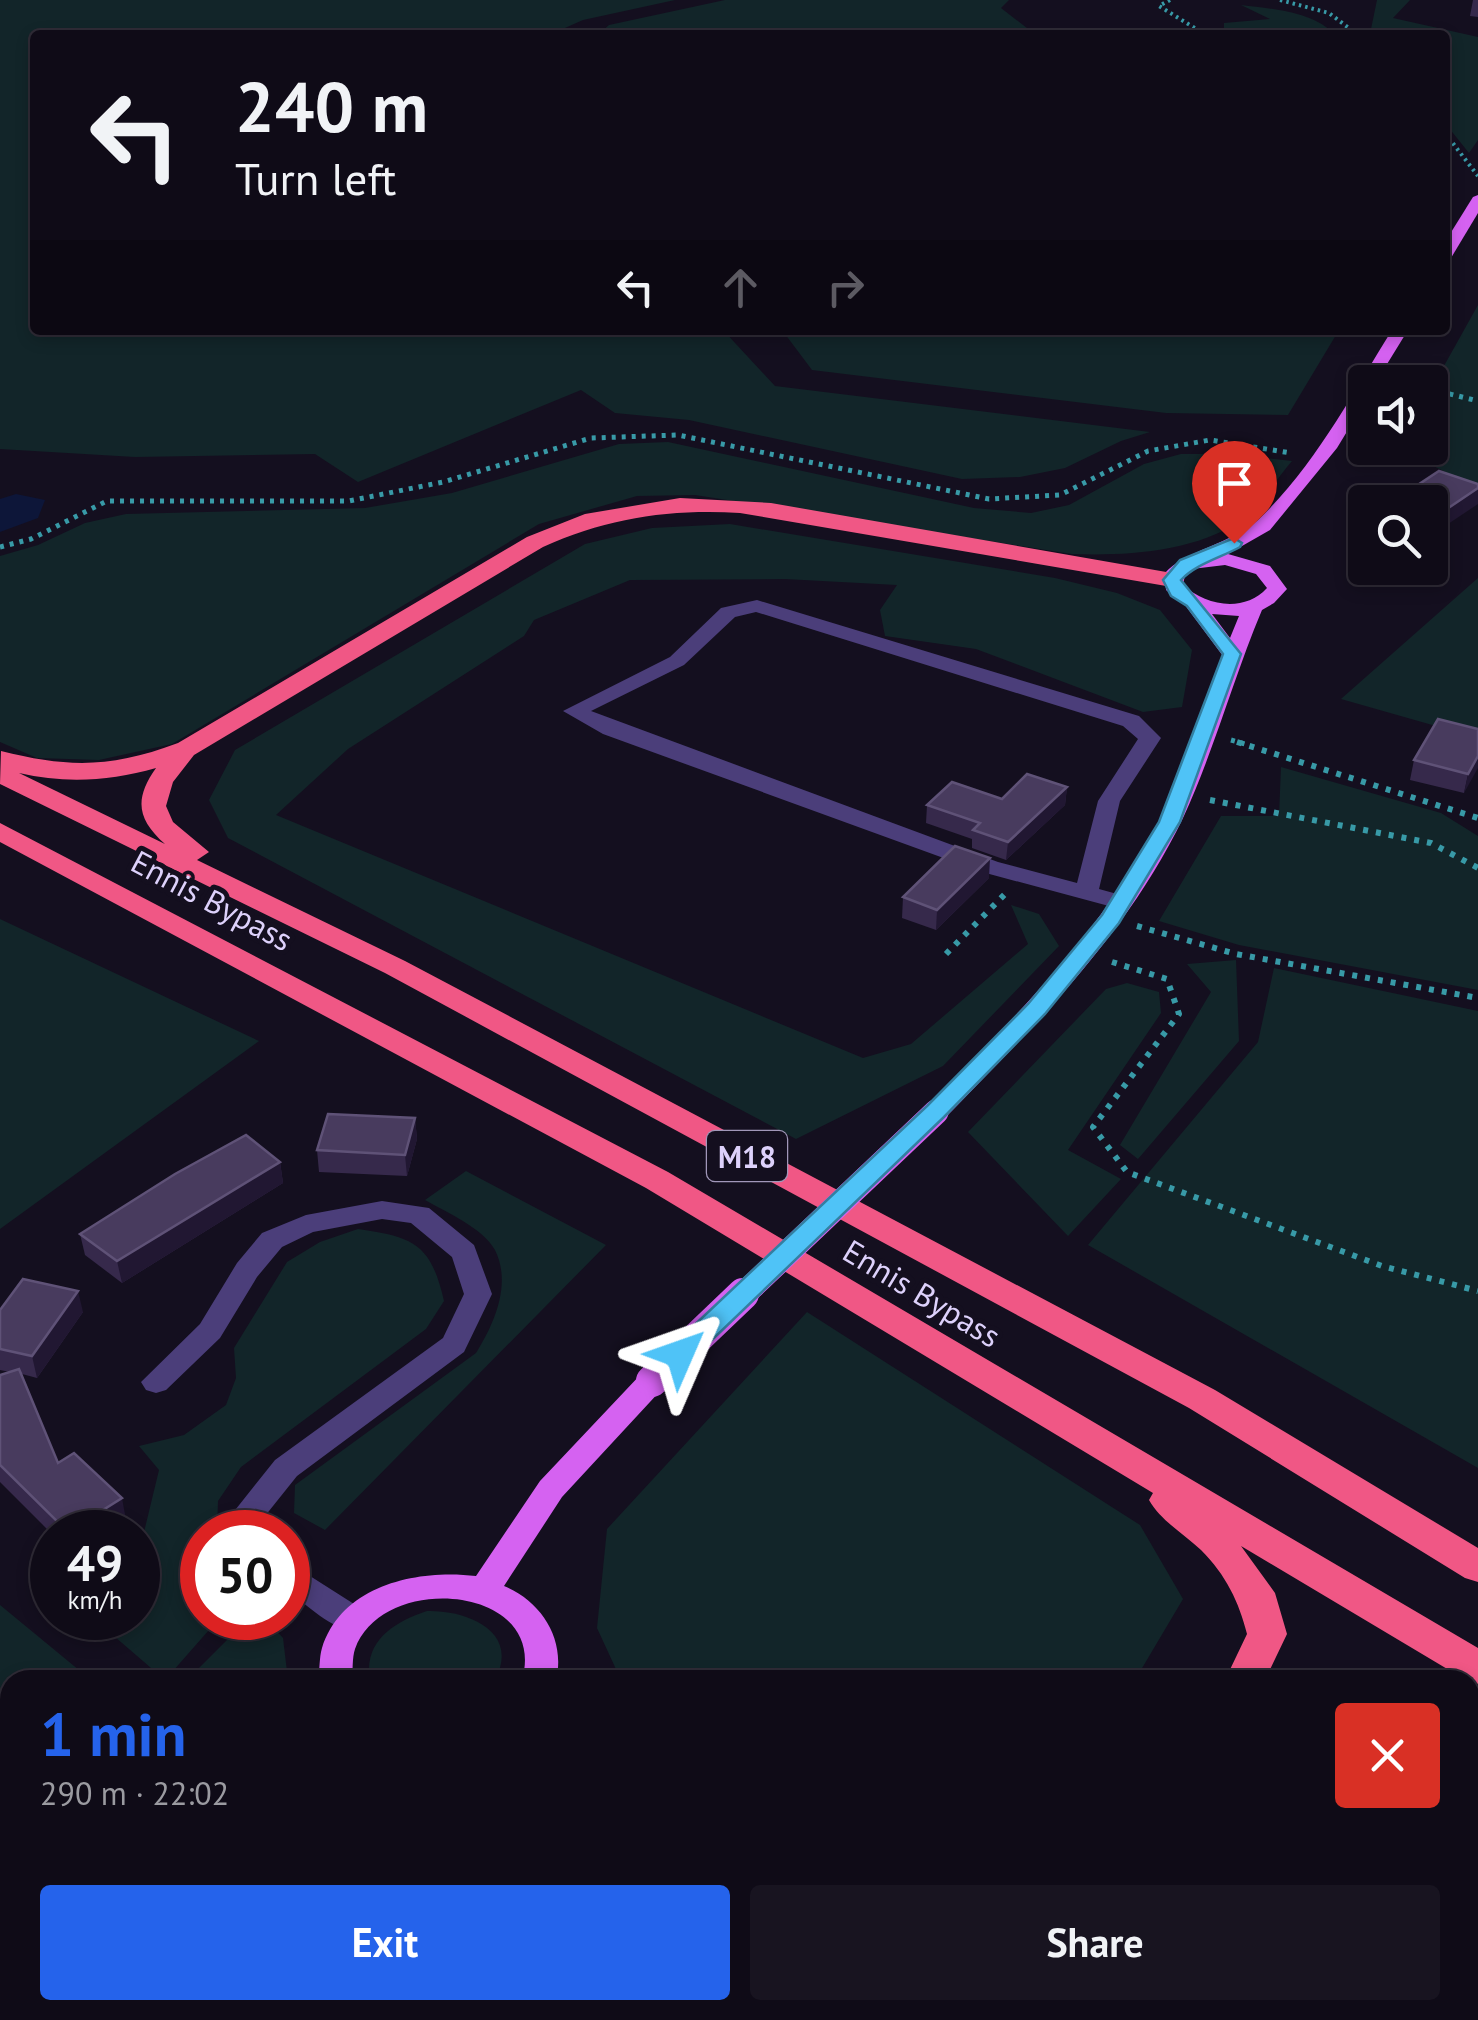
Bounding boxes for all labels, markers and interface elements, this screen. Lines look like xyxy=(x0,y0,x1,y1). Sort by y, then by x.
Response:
text: 240 m xyxy=(235,61,428,151)
icon: left xyxy=(70,70,200,200)
text: Turn left xyxy=(235,149,396,207)
icon: left xyxy=(608,260,663,315)
icon: ahead xyxy=(713,260,768,315)
icon: right xyxy=(818,260,873,315)
map controls xyxy=(1348,365,1448,585)
button: sound xyxy=(1348,365,1448,465)
pin xyxy=(1192,441,1277,544)
icon: arrive xyxy=(1207,456,1262,511)
button: search xyxy=(1348,485,1448,585)
street label: Ennis Bypass xyxy=(124,840,300,960)
road number: M18 xyxy=(707,1131,787,1181)
street label: Ennis Bypass xyxy=(836,1230,1008,1356)
position arrow xyxy=(628,1302,732,1406)
speed limit sign: 50 xyxy=(180,1510,310,1640)
text: 49 xyxy=(67,1530,123,1595)
text: km/h xyxy=(68,1584,122,1616)
text: 1 min xyxy=(40,1695,186,1773)
button: close xyxy=(1335,1703,1440,1808)
text: 290 m · 22:02 xyxy=(40,1772,229,1814)
button: Exit xyxy=(40,1885,730,2000)
button: Share xyxy=(750,1885,1440,2000)

